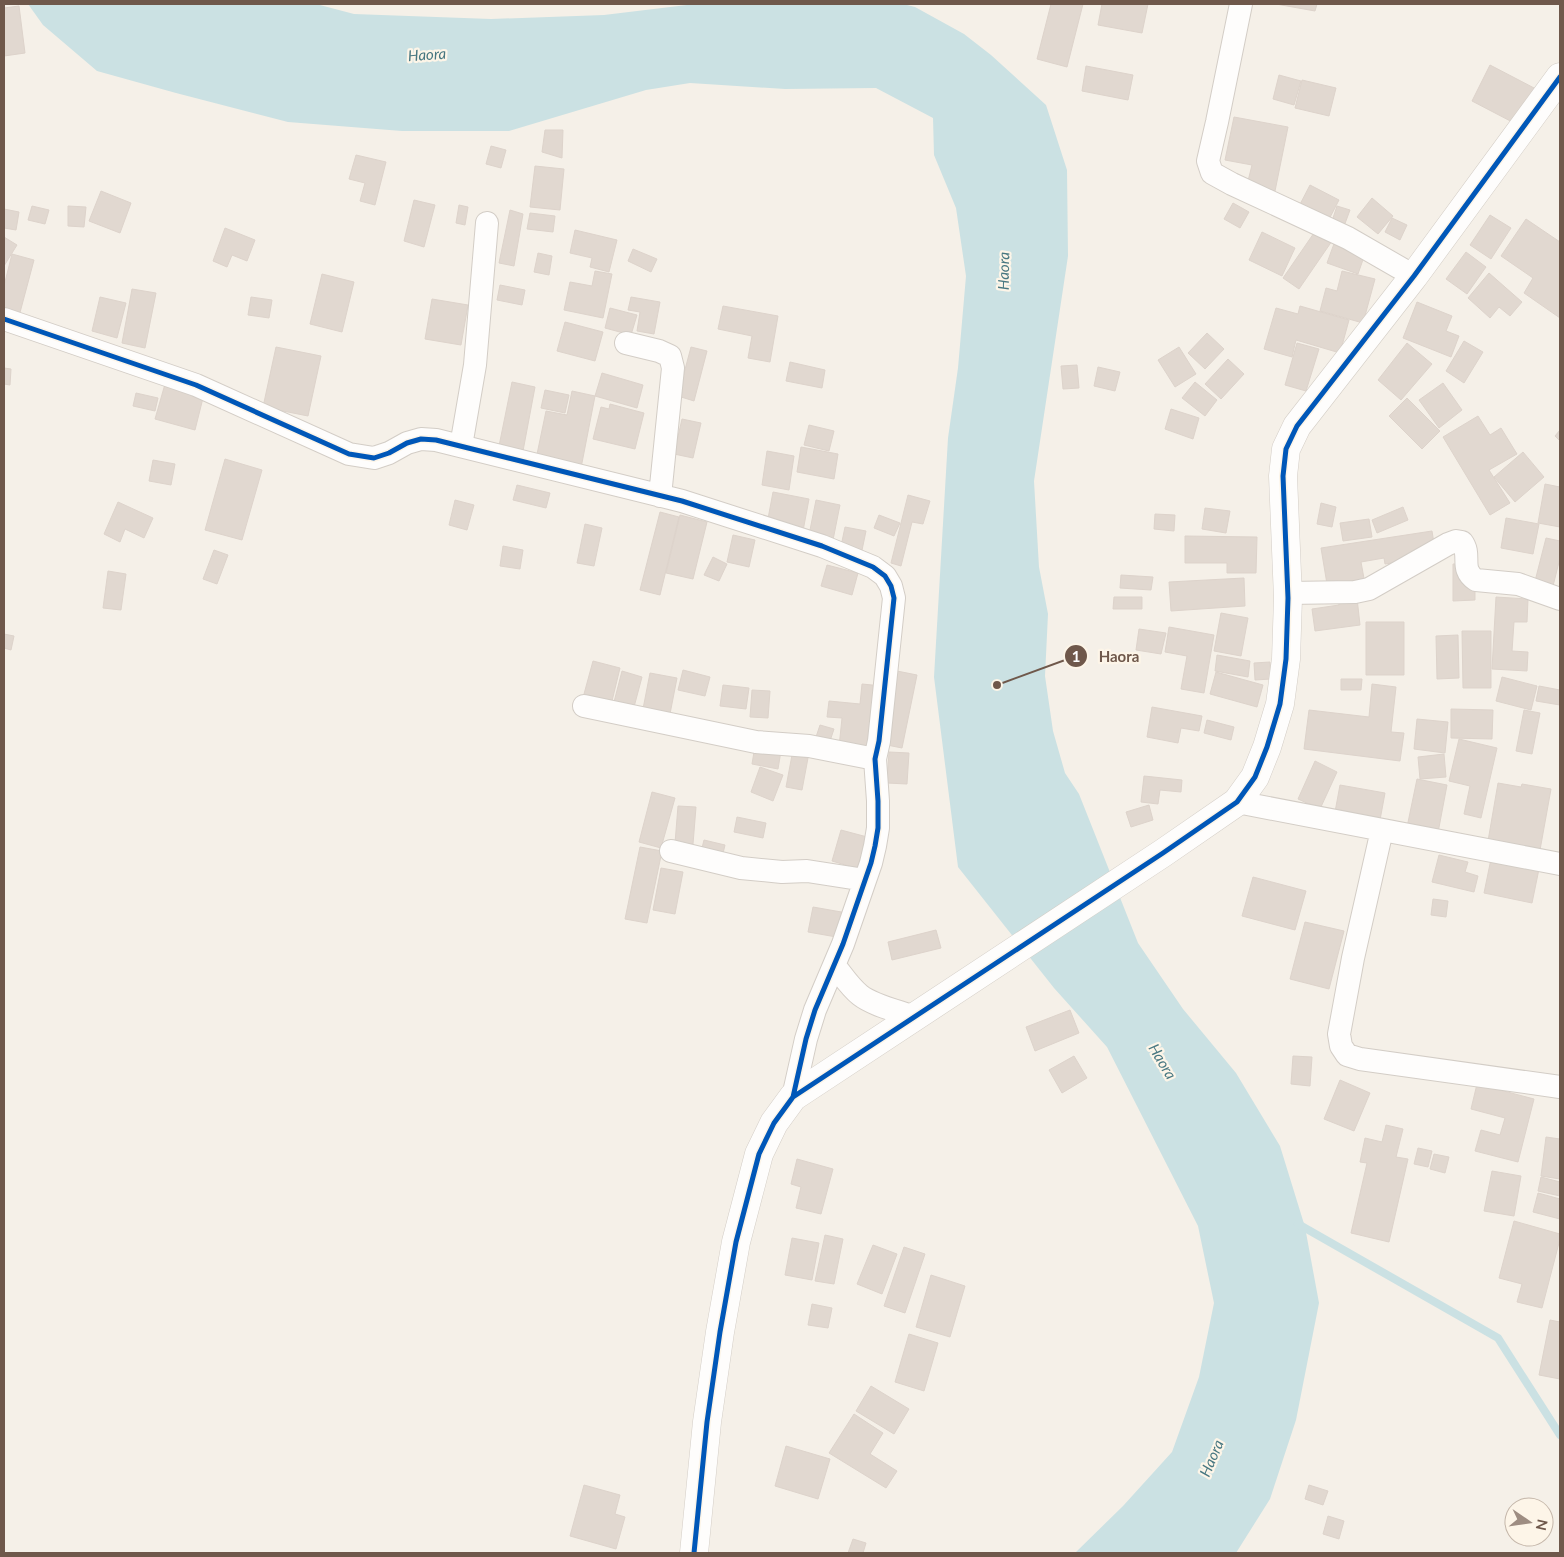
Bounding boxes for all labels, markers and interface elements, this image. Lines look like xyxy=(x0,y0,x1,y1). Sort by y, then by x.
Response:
water label: Haora xyxy=(407,44,447,64)
water label: Haora xyxy=(994,251,1012,290)
callout: Haora xyxy=(1063,641,1149,671)
text: 1 xyxy=(1072,647,1080,665)
text: Haora xyxy=(1099,647,1139,665)
water label: Haora xyxy=(1145,1040,1181,1082)
water label: Haora xyxy=(1195,1437,1227,1479)
north arrow xyxy=(1504,1497,1554,1547)
text: N xyxy=(1533,1518,1552,1532)

